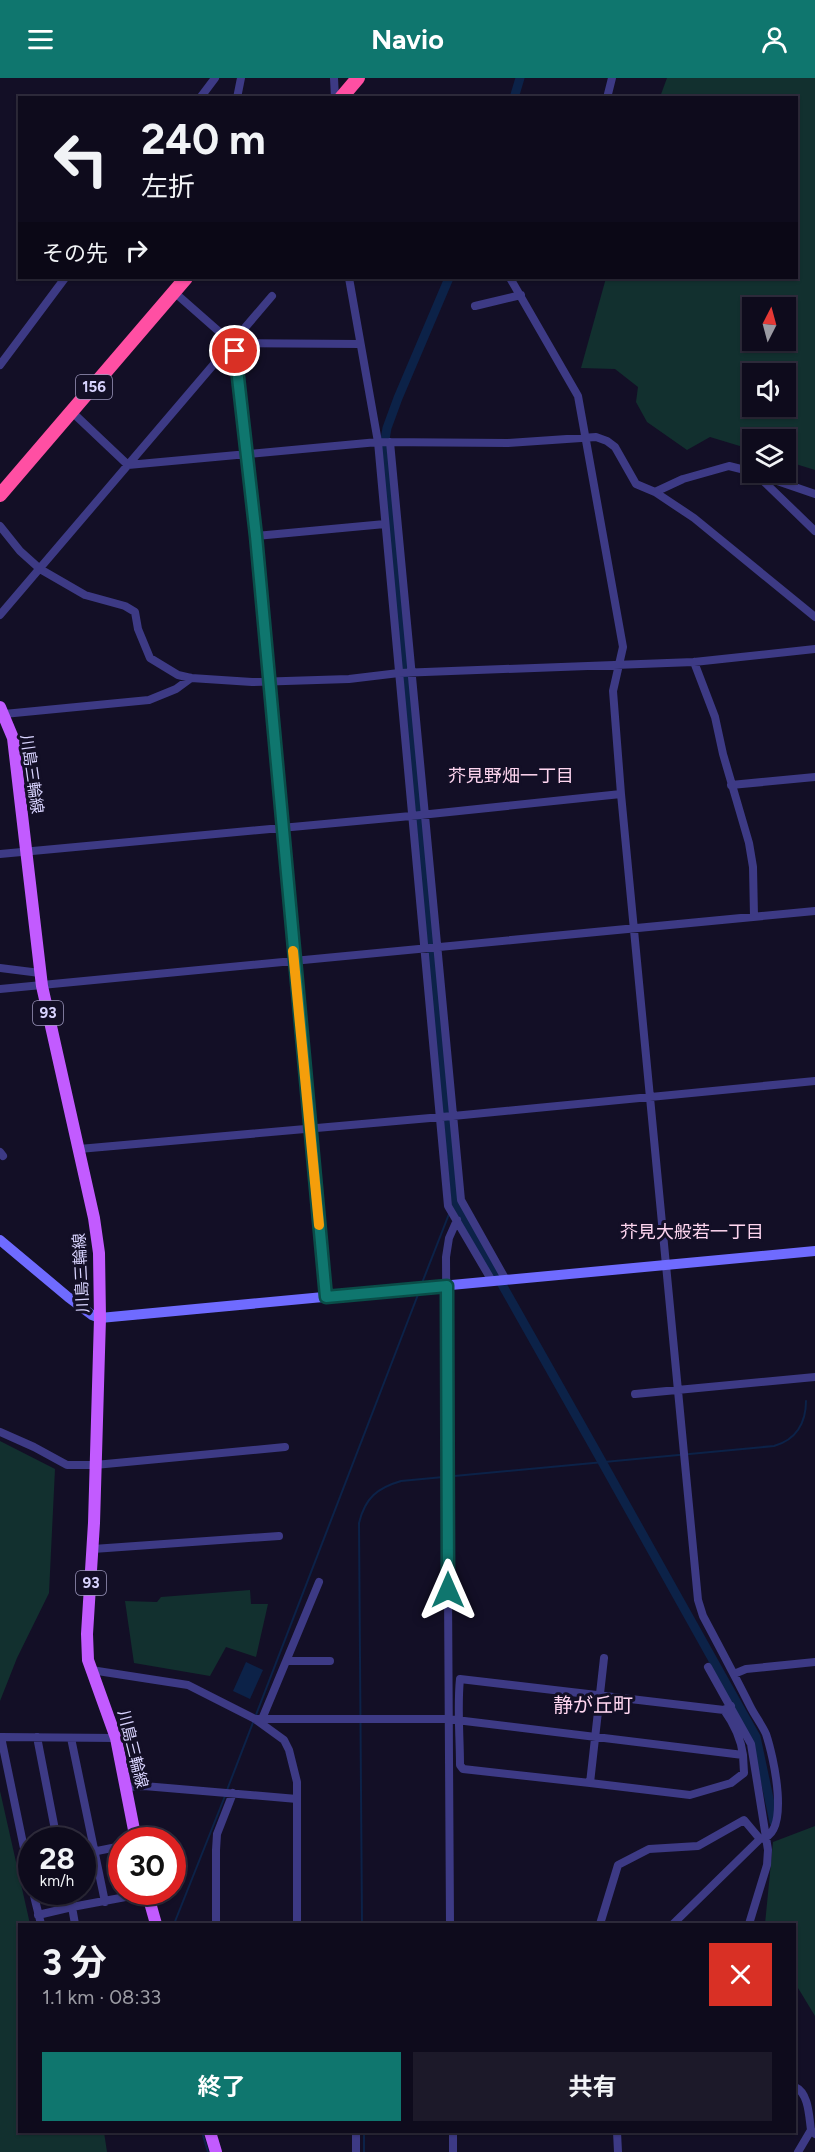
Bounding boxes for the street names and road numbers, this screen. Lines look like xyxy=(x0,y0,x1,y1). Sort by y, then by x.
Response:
road number: 156 xyxy=(76,375,112,399)
street label: 川島三輪線 xyxy=(17,733,47,815)
road number: 93 xyxy=(33,1001,63,1025)
street label: 川島三輪線 xyxy=(69,1233,93,1313)
road number: 93 xyxy=(76,1571,106,1595)
street label: 川島三輪線 xyxy=(114,1708,152,1790)

